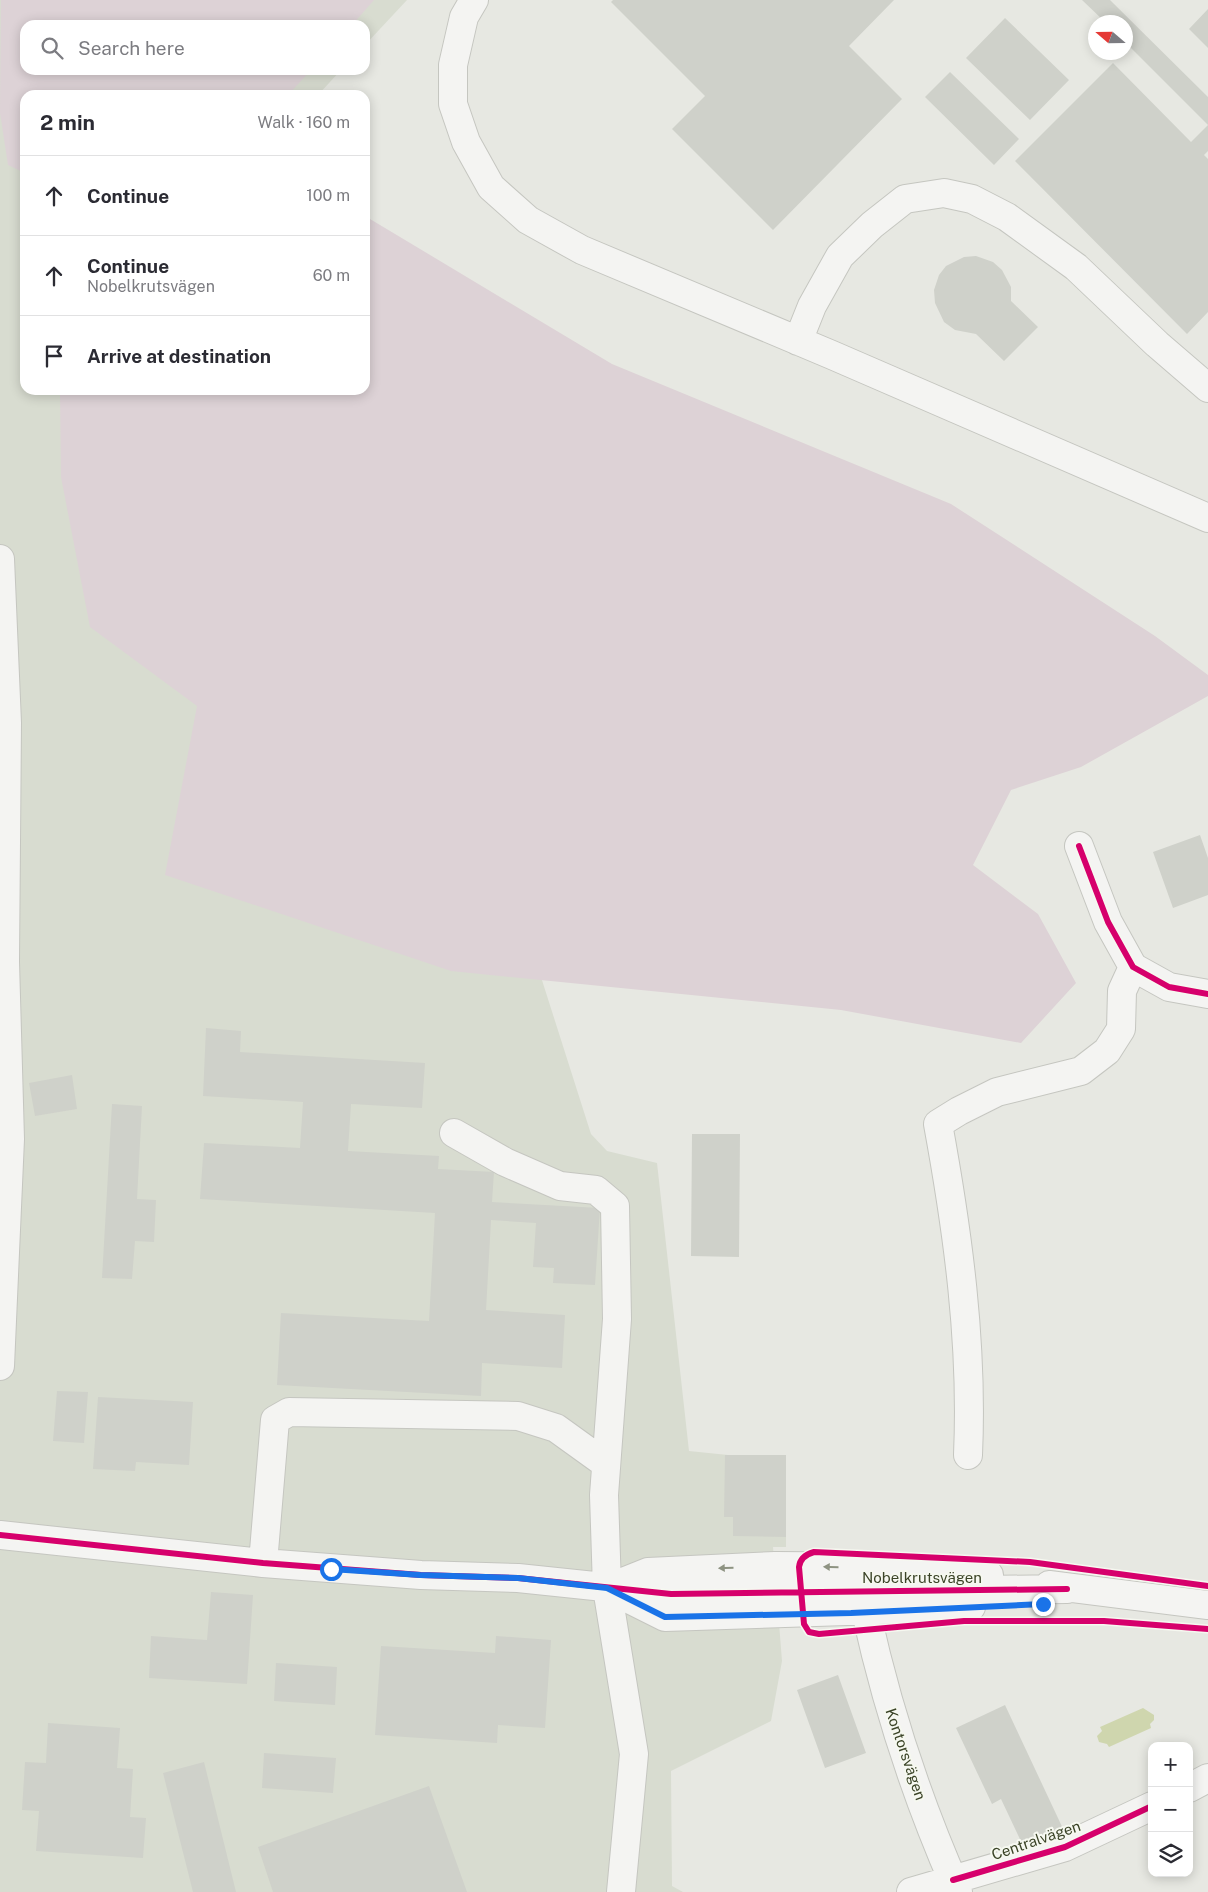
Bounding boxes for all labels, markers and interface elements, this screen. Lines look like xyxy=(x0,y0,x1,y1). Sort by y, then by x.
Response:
north arrow xyxy=(1088,15,1133,60)
search box xyxy=(20,20,370,75)
icon: search xyxy=(38,34,66,62)
text: Search here xyxy=(78,37,185,59)
text: 2 min xyxy=(40,110,95,135)
text: Walk · 160 m xyxy=(258,113,350,132)
icon: ahead xyxy=(40,182,68,210)
text: Continue xyxy=(87,185,169,207)
text: 100 m xyxy=(306,186,350,205)
text: Continue xyxy=(87,255,169,277)
icon: ahead xyxy=(40,262,68,290)
text: 60 m xyxy=(313,266,350,285)
text: Nobelkrutsvägen xyxy=(87,277,215,296)
icon: arrive xyxy=(40,342,68,370)
text: Arrive at destination xyxy=(87,345,271,367)
route start xyxy=(320,1558,343,1581)
one-way arrow xyxy=(823,1563,839,1571)
one-way arrow xyxy=(718,1565,734,1573)
street label: Nobelkrutsvägen xyxy=(862,1569,982,1586)
route end xyxy=(1032,1593,1055,1616)
street label: Kontorsvägen xyxy=(882,1706,930,1802)
map controls xyxy=(1148,1742,1193,1877)
button: + xyxy=(1148,1742,1193,1787)
button: − xyxy=(1148,1787,1193,1832)
street label: Centralvägen xyxy=(989,1817,1083,1863)
button: layers xyxy=(1148,1832,1193,1877)

